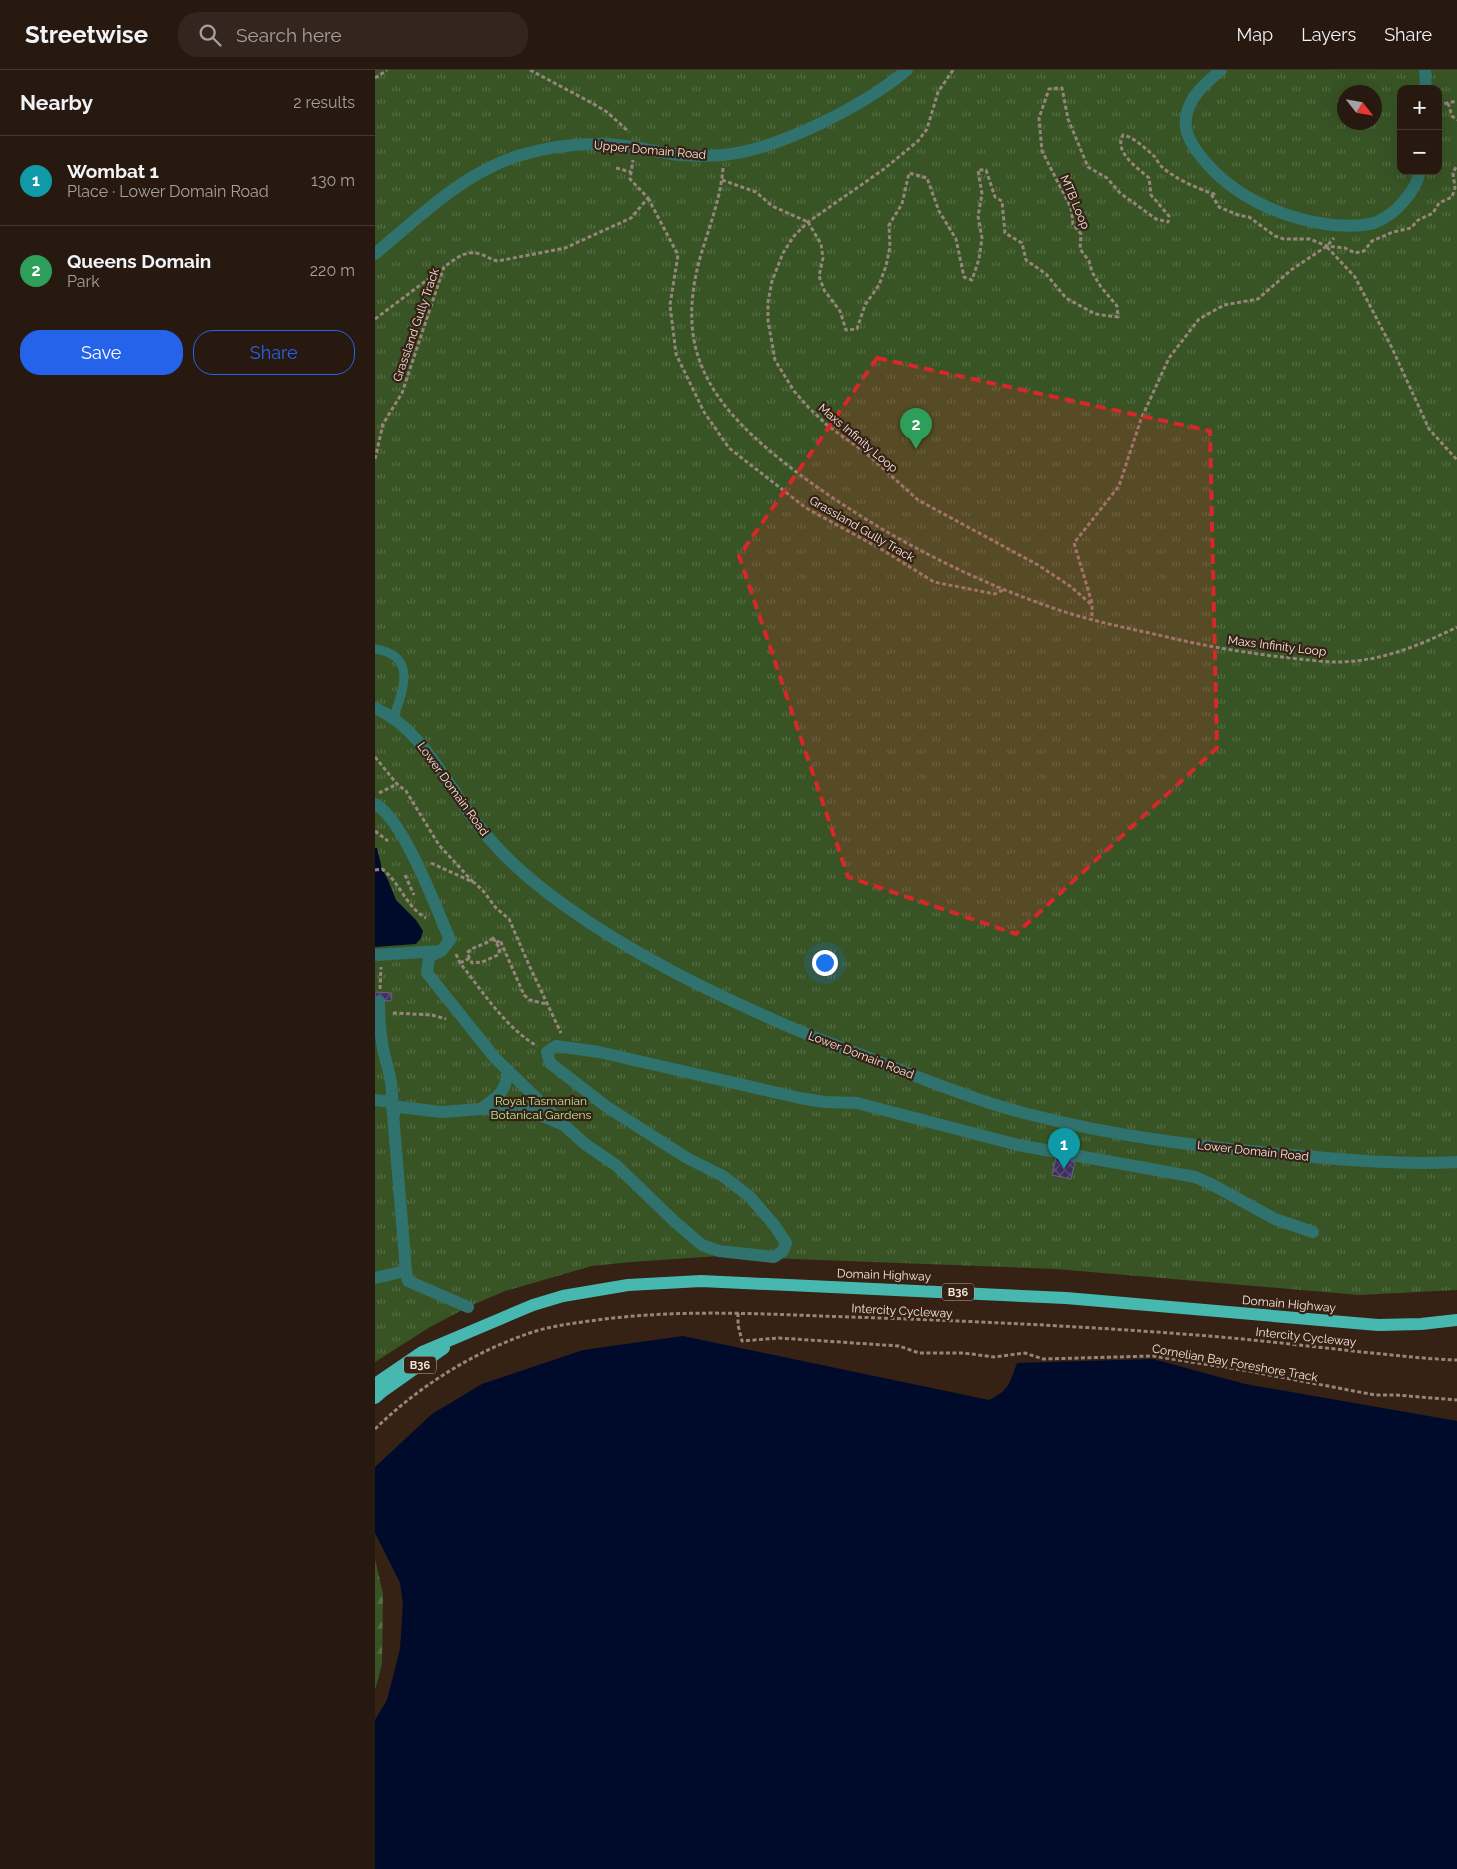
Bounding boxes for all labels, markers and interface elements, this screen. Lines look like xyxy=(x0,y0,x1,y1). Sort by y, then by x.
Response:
search box xyxy=(178,12,528,57)
text: Streetwise xyxy=(25,20,148,49)
icon: search xyxy=(196,21,224,49)
text: Search here xyxy=(236,24,342,46)
text: Map xyxy=(1237,24,1273,45)
text: Layers xyxy=(1301,24,1356,45)
text: Share xyxy=(1384,24,1432,45)
north arrow xyxy=(1337,85,1382,130)
map controls xyxy=(1397,85,1442,175)
button: + xyxy=(1397,85,1442,130)
text: Nearby xyxy=(20,90,93,115)
text: 2 results xyxy=(293,93,355,112)
button: − xyxy=(1397,130,1442,175)
street label: Upper Domain Road xyxy=(593,138,707,162)
text: Wombat 1 xyxy=(67,160,159,182)
text: 1 xyxy=(32,171,40,190)
text: 130 m xyxy=(311,171,355,190)
street label: MTB Loop xyxy=(1057,173,1093,231)
text: Place · Lower Domain Road xyxy=(67,182,269,201)
text: Queens Domain xyxy=(67,250,211,272)
text: 2 xyxy=(31,261,41,280)
text: 220 m xyxy=(310,261,355,280)
street label: Grassland Gully Track xyxy=(390,266,442,384)
text: Park xyxy=(67,272,100,291)
button: Save xyxy=(20,330,183,375)
button: Share xyxy=(193,330,355,375)
street label: Maxs Infinity Loop xyxy=(815,401,901,475)
pin: 2 xyxy=(900,408,932,449)
street label: Grassland Gully Track xyxy=(807,493,918,565)
street label: Maxs Infinity Loop xyxy=(1227,633,1327,659)
street label: Lower Domain Road xyxy=(414,740,492,838)
your location xyxy=(812,950,838,976)
street label: Lower Domain Road xyxy=(806,1028,916,1082)
park label: Royal Tasmanian Botanical Gardens xyxy=(491,1094,592,1122)
pin: 1 xyxy=(1048,1128,1080,1169)
street label: Lower Domain Road xyxy=(1197,1138,1309,1164)
street label: Domain Highway xyxy=(837,1266,932,1284)
road number: B36 xyxy=(942,1284,974,1300)
street label: Domain Highway xyxy=(1241,1293,1337,1315)
street label: Intercity Cycleway xyxy=(851,1301,953,1321)
street label: Intercity Cycleway xyxy=(1255,1325,1357,1349)
street label: Cornelian Bay Foreshore Track xyxy=(1151,1342,1320,1385)
road number: B36 xyxy=(404,1356,436,1374)

